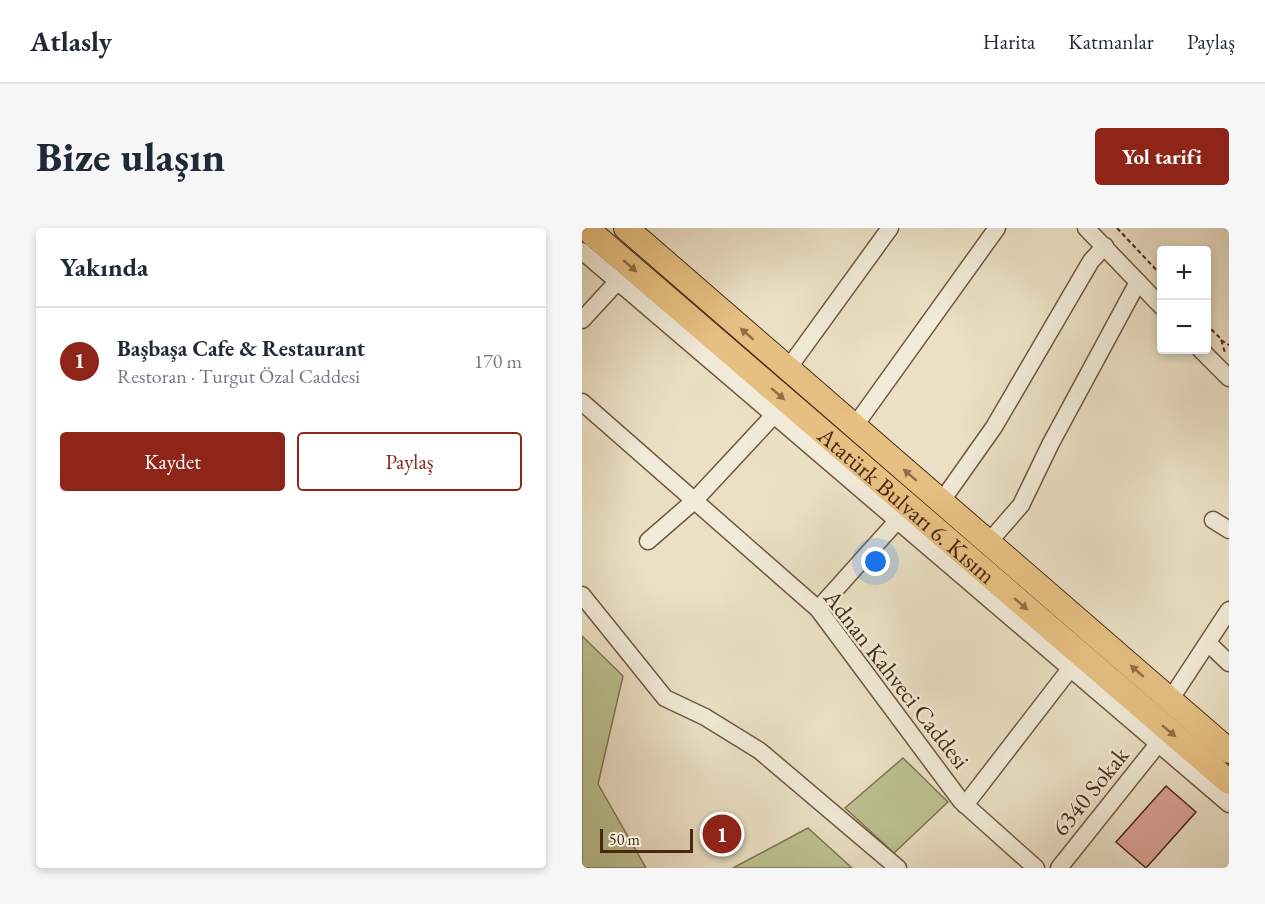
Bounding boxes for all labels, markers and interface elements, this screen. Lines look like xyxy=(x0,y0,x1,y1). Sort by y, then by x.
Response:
text: Atlasly xyxy=(30,23,112,59)
text: Harita xyxy=(983,28,1035,55)
text: Katmanlar xyxy=(1068,28,1154,55)
text: Paylaş xyxy=(1187,28,1235,55)
button: Yol tarifi xyxy=(1095,128,1229,185)
text: Bize ulaşın xyxy=(36,129,225,184)
map controls xyxy=(1157,246,1211,354)
button: + xyxy=(1157,246,1211,300)
text: Yakında xyxy=(60,250,148,284)
one-way arrow xyxy=(622,259,637,272)
button: − xyxy=(1157,300,1211,354)
one-way arrow xyxy=(740,328,755,341)
text: Başbaşa Cafe & Restaurant xyxy=(117,334,365,363)
text: 1 xyxy=(74,348,85,374)
text: 170 m xyxy=(474,348,522,374)
text: Restoran · Turgut Özal Caddesi xyxy=(117,363,360,389)
one-way arrow xyxy=(770,387,785,400)
street label: Atatürk Bulvarı 6. Kısım xyxy=(811,419,1003,590)
button: Kaydet xyxy=(60,432,285,491)
button: Paylaş xyxy=(297,432,522,491)
one-way arrow xyxy=(903,469,918,482)
your location xyxy=(861,547,890,576)
street label: Adnan Kahveci Caddesi xyxy=(817,582,977,775)
one-way arrow xyxy=(1013,597,1028,611)
one-way arrow xyxy=(1129,665,1145,678)
one-way arrow xyxy=(1161,724,1176,737)
street label: 6340 Sokak xyxy=(1045,740,1136,842)
pin: 1 xyxy=(702,812,742,856)
scale bar xyxy=(600,826,693,854)
text: 50 m xyxy=(609,829,640,850)

